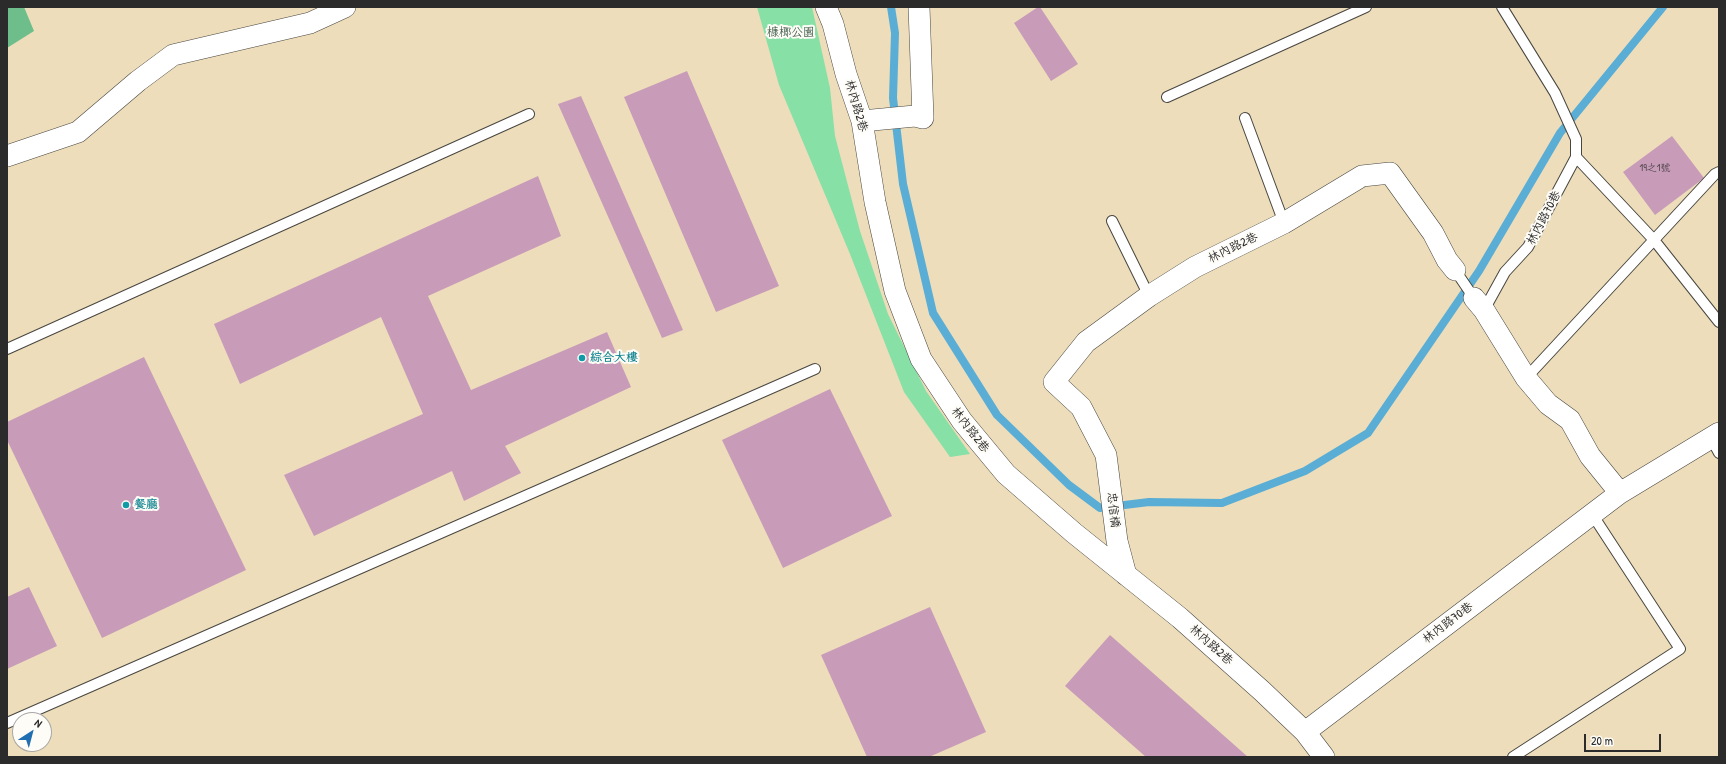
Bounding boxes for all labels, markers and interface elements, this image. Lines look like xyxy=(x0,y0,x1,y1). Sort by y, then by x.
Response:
park label: 槺榔公園 xyxy=(767,26,815,40)
street label: 林內路2巷 xyxy=(842,78,870,134)
house number: 19之1號 xyxy=(1640,162,1670,174)
street label: 林內路70巷 xyxy=(1524,188,1564,248)
street label: 林內路2巷 xyxy=(1206,230,1260,266)
place label: 綜合大樓 xyxy=(590,351,638,365)
marker: 綜合大樓 xyxy=(577,353,587,363)
street label: 林內路2巷 xyxy=(948,404,992,456)
street label: 忠信橋 xyxy=(1104,491,1122,529)
place label: 餐廳 xyxy=(134,498,158,512)
marker: 餐廳 xyxy=(121,500,131,510)
street label: 林內路70巷 xyxy=(1420,599,1476,647)
street label: 林內路2巷 xyxy=(1186,622,1236,668)
north arrow xyxy=(12,712,52,752)
text: N xyxy=(32,716,45,730)
scale bar xyxy=(1586,726,1663,752)
text: 20 m xyxy=(1591,732,1613,749)

